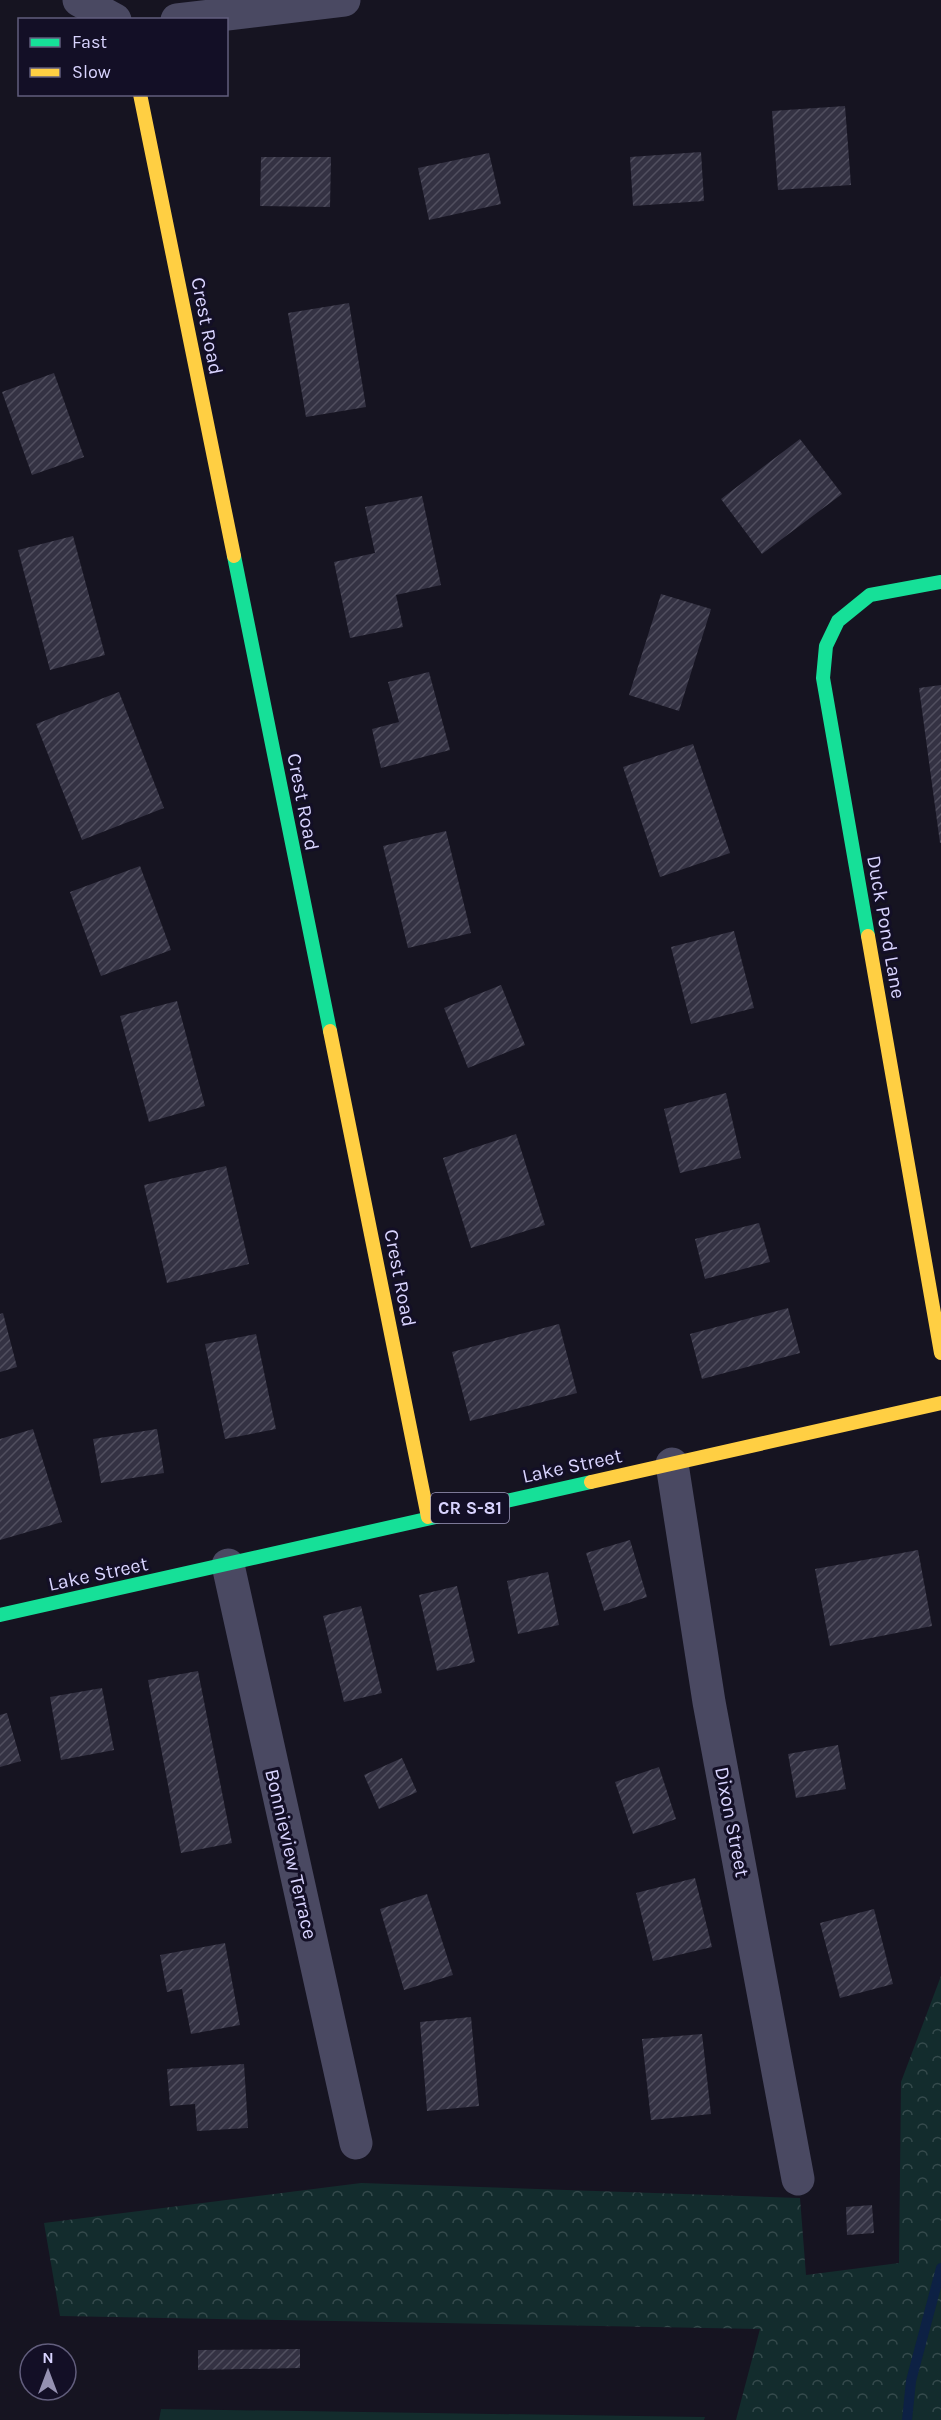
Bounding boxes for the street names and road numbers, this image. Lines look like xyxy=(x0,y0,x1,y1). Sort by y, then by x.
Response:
street label: Crest Road xyxy=(186,275,228,377)
street label: Crest Road xyxy=(282,751,324,853)
street label: Duck Pond Lane xyxy=(862,854,910,1000)
street label: Crest Road xyxy=(379,1227,421,1329)
street label: Lake Street xyxy=(520,1444,625,1488)
road number: CR S-81 xyxy=(431,1493,509,1523)
street label: Lake Street xyxy=(46,1552,151,1596)
street label: Dixon Street xyxy=(710,1765,754,1880)
street label: Bonnieview Terrace xyxy=(260,1767,322,1941)

